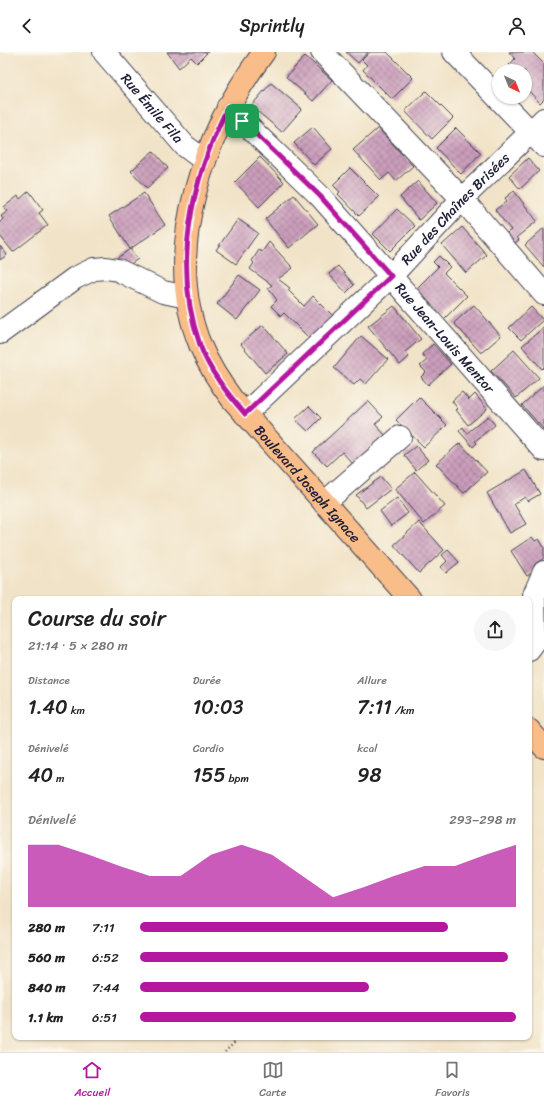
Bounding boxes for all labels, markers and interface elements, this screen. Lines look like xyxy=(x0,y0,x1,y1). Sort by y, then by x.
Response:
text: Sprintly xyxy=(239,10,305,42)
icon: back xyxy=(16,15,38,37)
icon: person xyxy=(506,15,528,37)
north arrow xyxy=(492,64,532,104)
map controls xyxy=(492,64,532,104)
street label: Rue Émile Fila xyxy=(115,67,190,149)
pin xyxy=(225,104,259,138)
icon: arrive xyxy=(231,110,253,132)
street label: Rue des Chaînes Brisées xyxy=(394,146,516,271)
street label: Rue Jean-Louis Mentor xyxy=(389,276,502,400)
street label: Boulevard Joseph Ignace xyxy=(248,419,367,549)
text: Course du soir xyxy=(28,599,166,638)
button: share xyxy=(474,609,516,651)
text: 21:14 · 5 × 280 m xyxy=(28,634,128,657)
text: Distance xyxy=(28,671,70,690)
text: Durée xyxy=(193,671,221,690)
text: Allure xyxy=(357,671,387,690)
text: 1.40 xyxy=(28,690,68,725)
text: 10:03 xyxy=(193,690,244,725)
text: 7:11 xyxy=(357,690,392,725)
text: km xyxy=(68,701,85,720)
text: /km xyxy=(392,701,415,720)
text: Dénivelé xyxy=(28,739,69,758)
text: Cardio xyxy=(193,739,224,758)
text: kcal xyxy=(357,739,377,758)
text: 40 xyxy=(28,758,53,793)
text: 155 xyxy=(193,758,226,793)
text: 98 xyxy=(357,758,382,793)
text: m xyxy=(53,769,64,788)
text: bpm xyxy=(226,769,249,788)
text: Dénivelé xyxy=(28,808,76,831)
text: 293–298 m xyxy=(449,808,516,831)
text: 280 m xyxy=(28,916,65,939)
text: 7:11 xyxy=(92,916,115,939)
text: 560 m xyxy=(28,946,65,969)
text: 6:52 xyxy=(92,946,119,969)
text: 840 m xyxy=(28,976,66,999)
text: 7:44 xyxy=(92,976,120,999)
text: 1.1 km xyxy=(28,1006,63,1029)
text: 6:51 xyxy=(92,1006,117,1029)
tab: Accueil xyxy=(74,1059,110,1102)
tab: Carte xyxy=(259,1059,287,1102)
tab: Favoris xyxy=(435,1059,470,1102)

